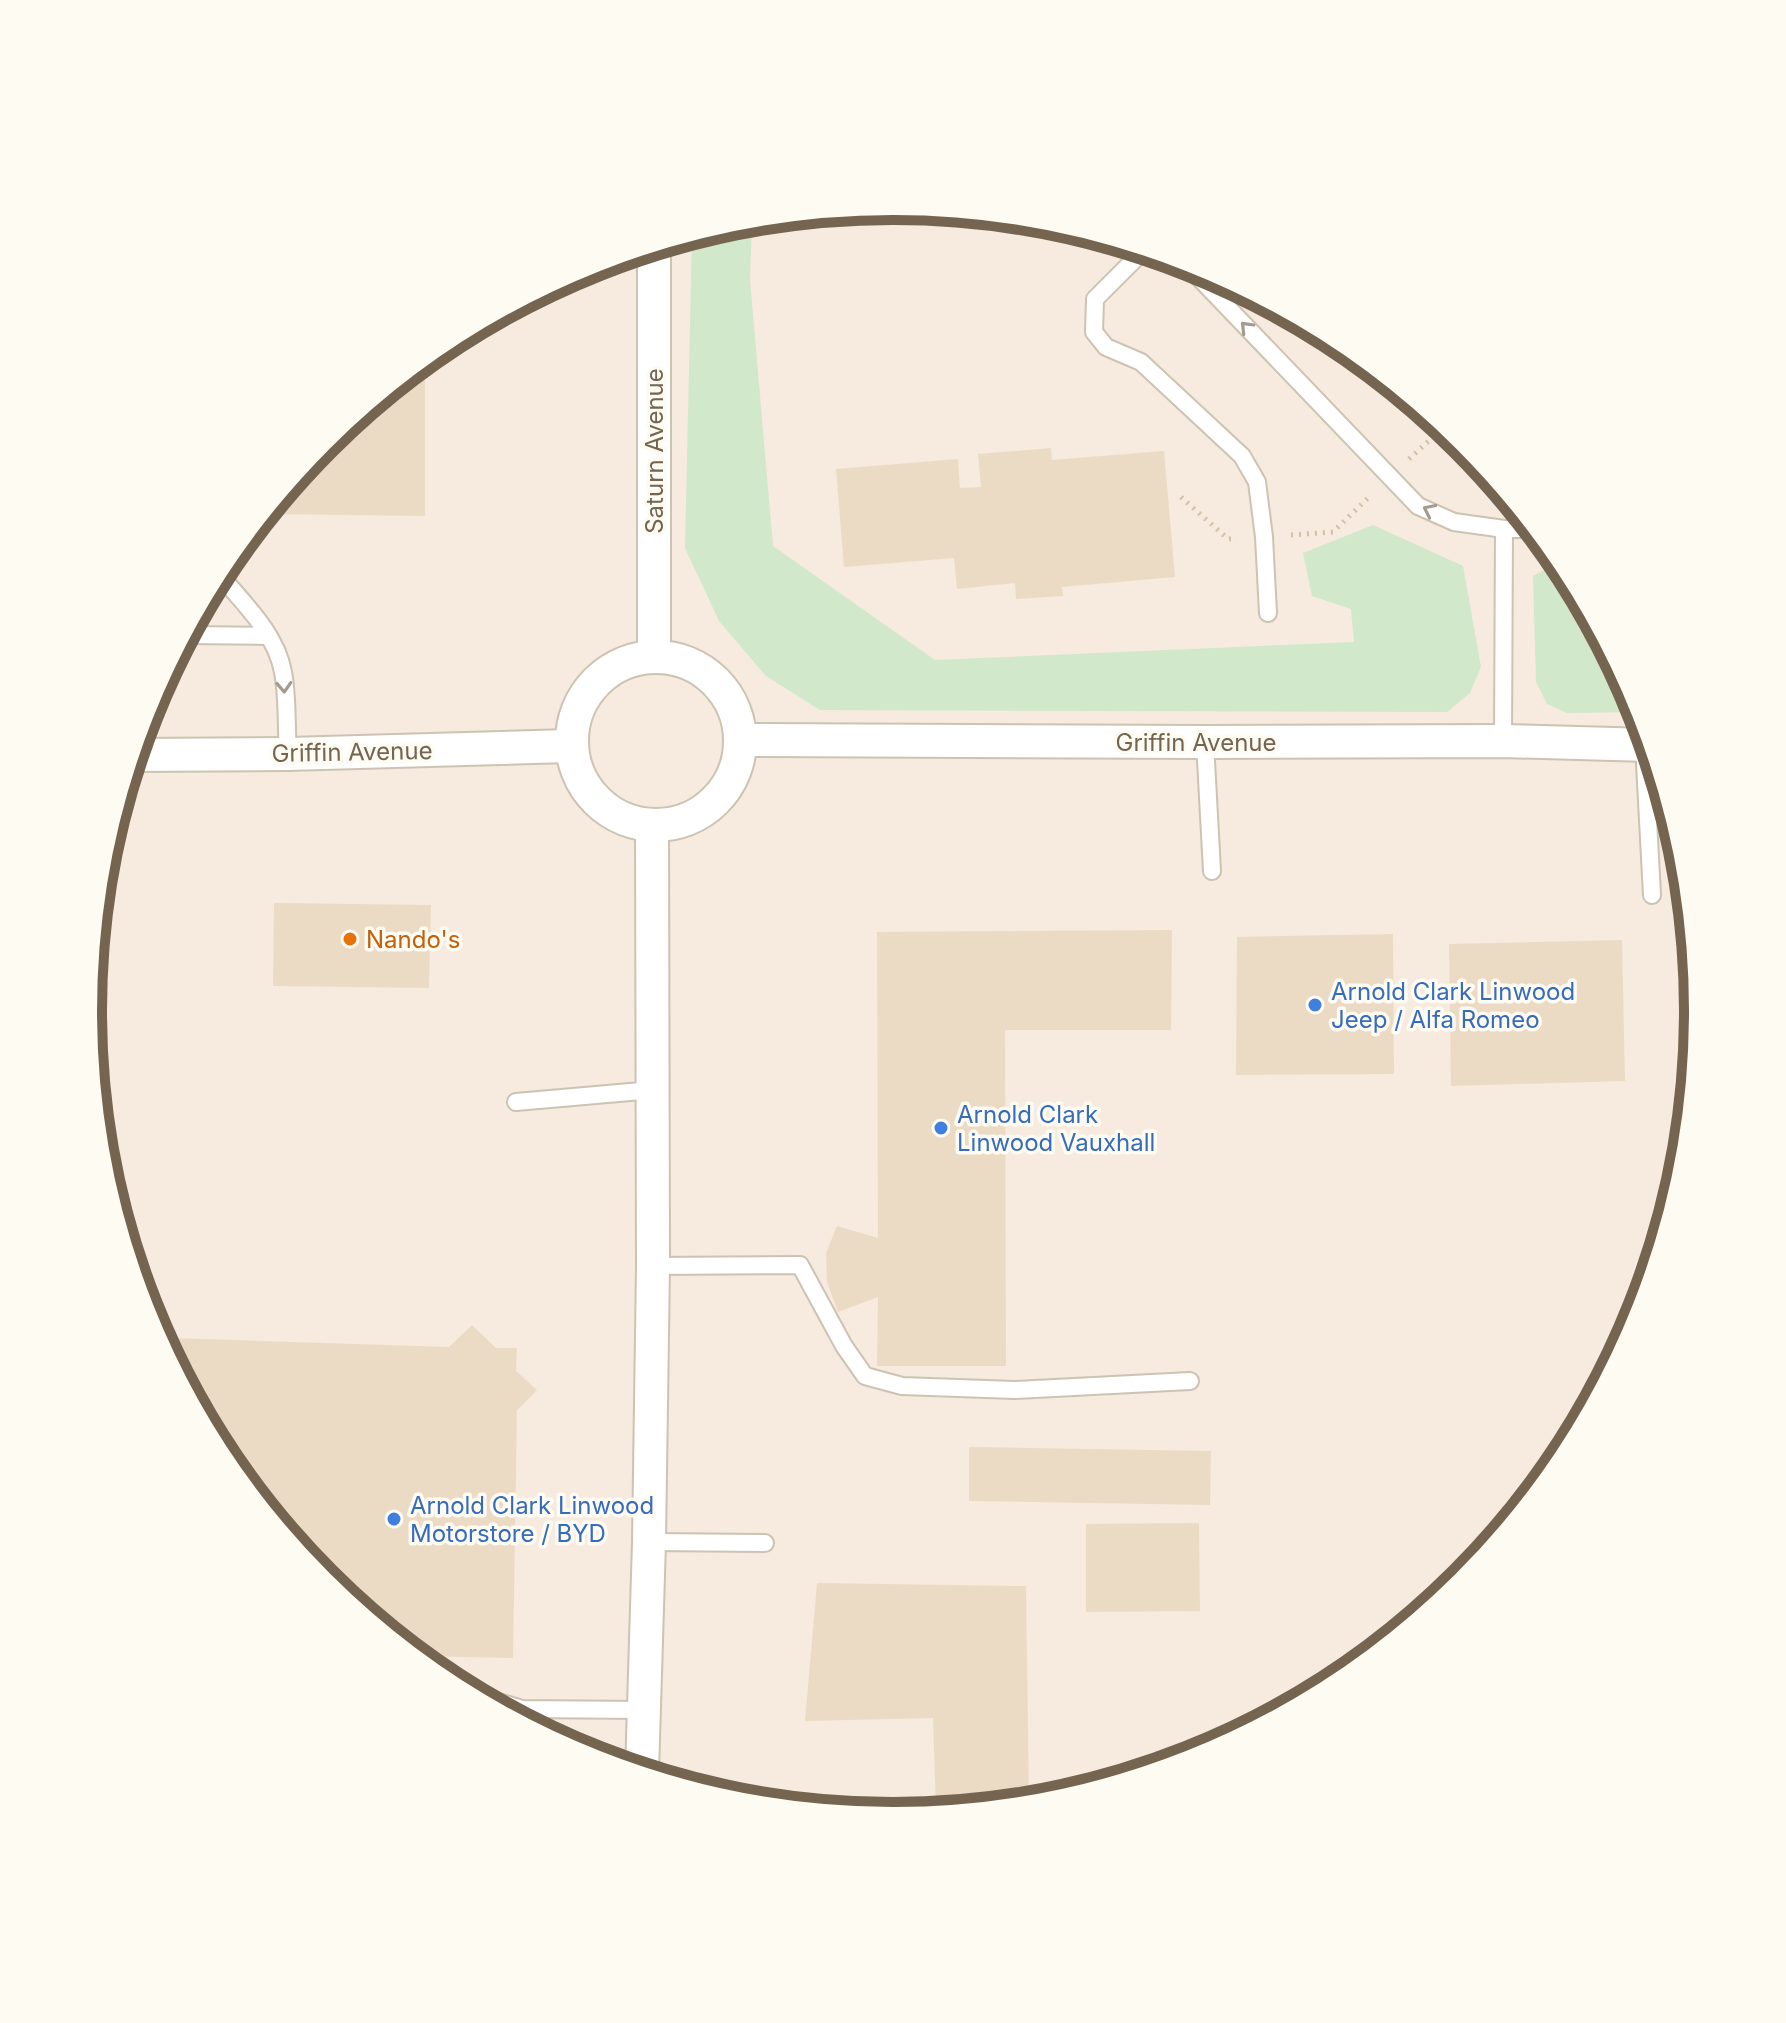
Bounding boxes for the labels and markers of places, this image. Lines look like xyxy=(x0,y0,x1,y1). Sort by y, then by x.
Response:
place label: Nando's xyxy=(366,925,460,954)
marker: Nando's xyxy=(341,930,359,948)
place label: Arnold Clark Linwood Jeep / Alfa Romeo xyxy=(1331,977,1575,1034)
marker: Arnold Clark Linwood Jeep / Alfa Romeo xyxy=(1306,996,1324,1014)
place label: Arnold Clark Linwood Vauxhall xyxy=(957,1100,1155,1157)
marker: Arnold Clark Linwood Vauxhall xyxy=(932,1119,950,1137)
place label: Arnold Clark Linwood Motorstore / BYD xyxy=(410,1491,654,1548)
marker: Arnold Clark Linwood Motorstore / BYD xyxy=(385,1510,403,1528)

